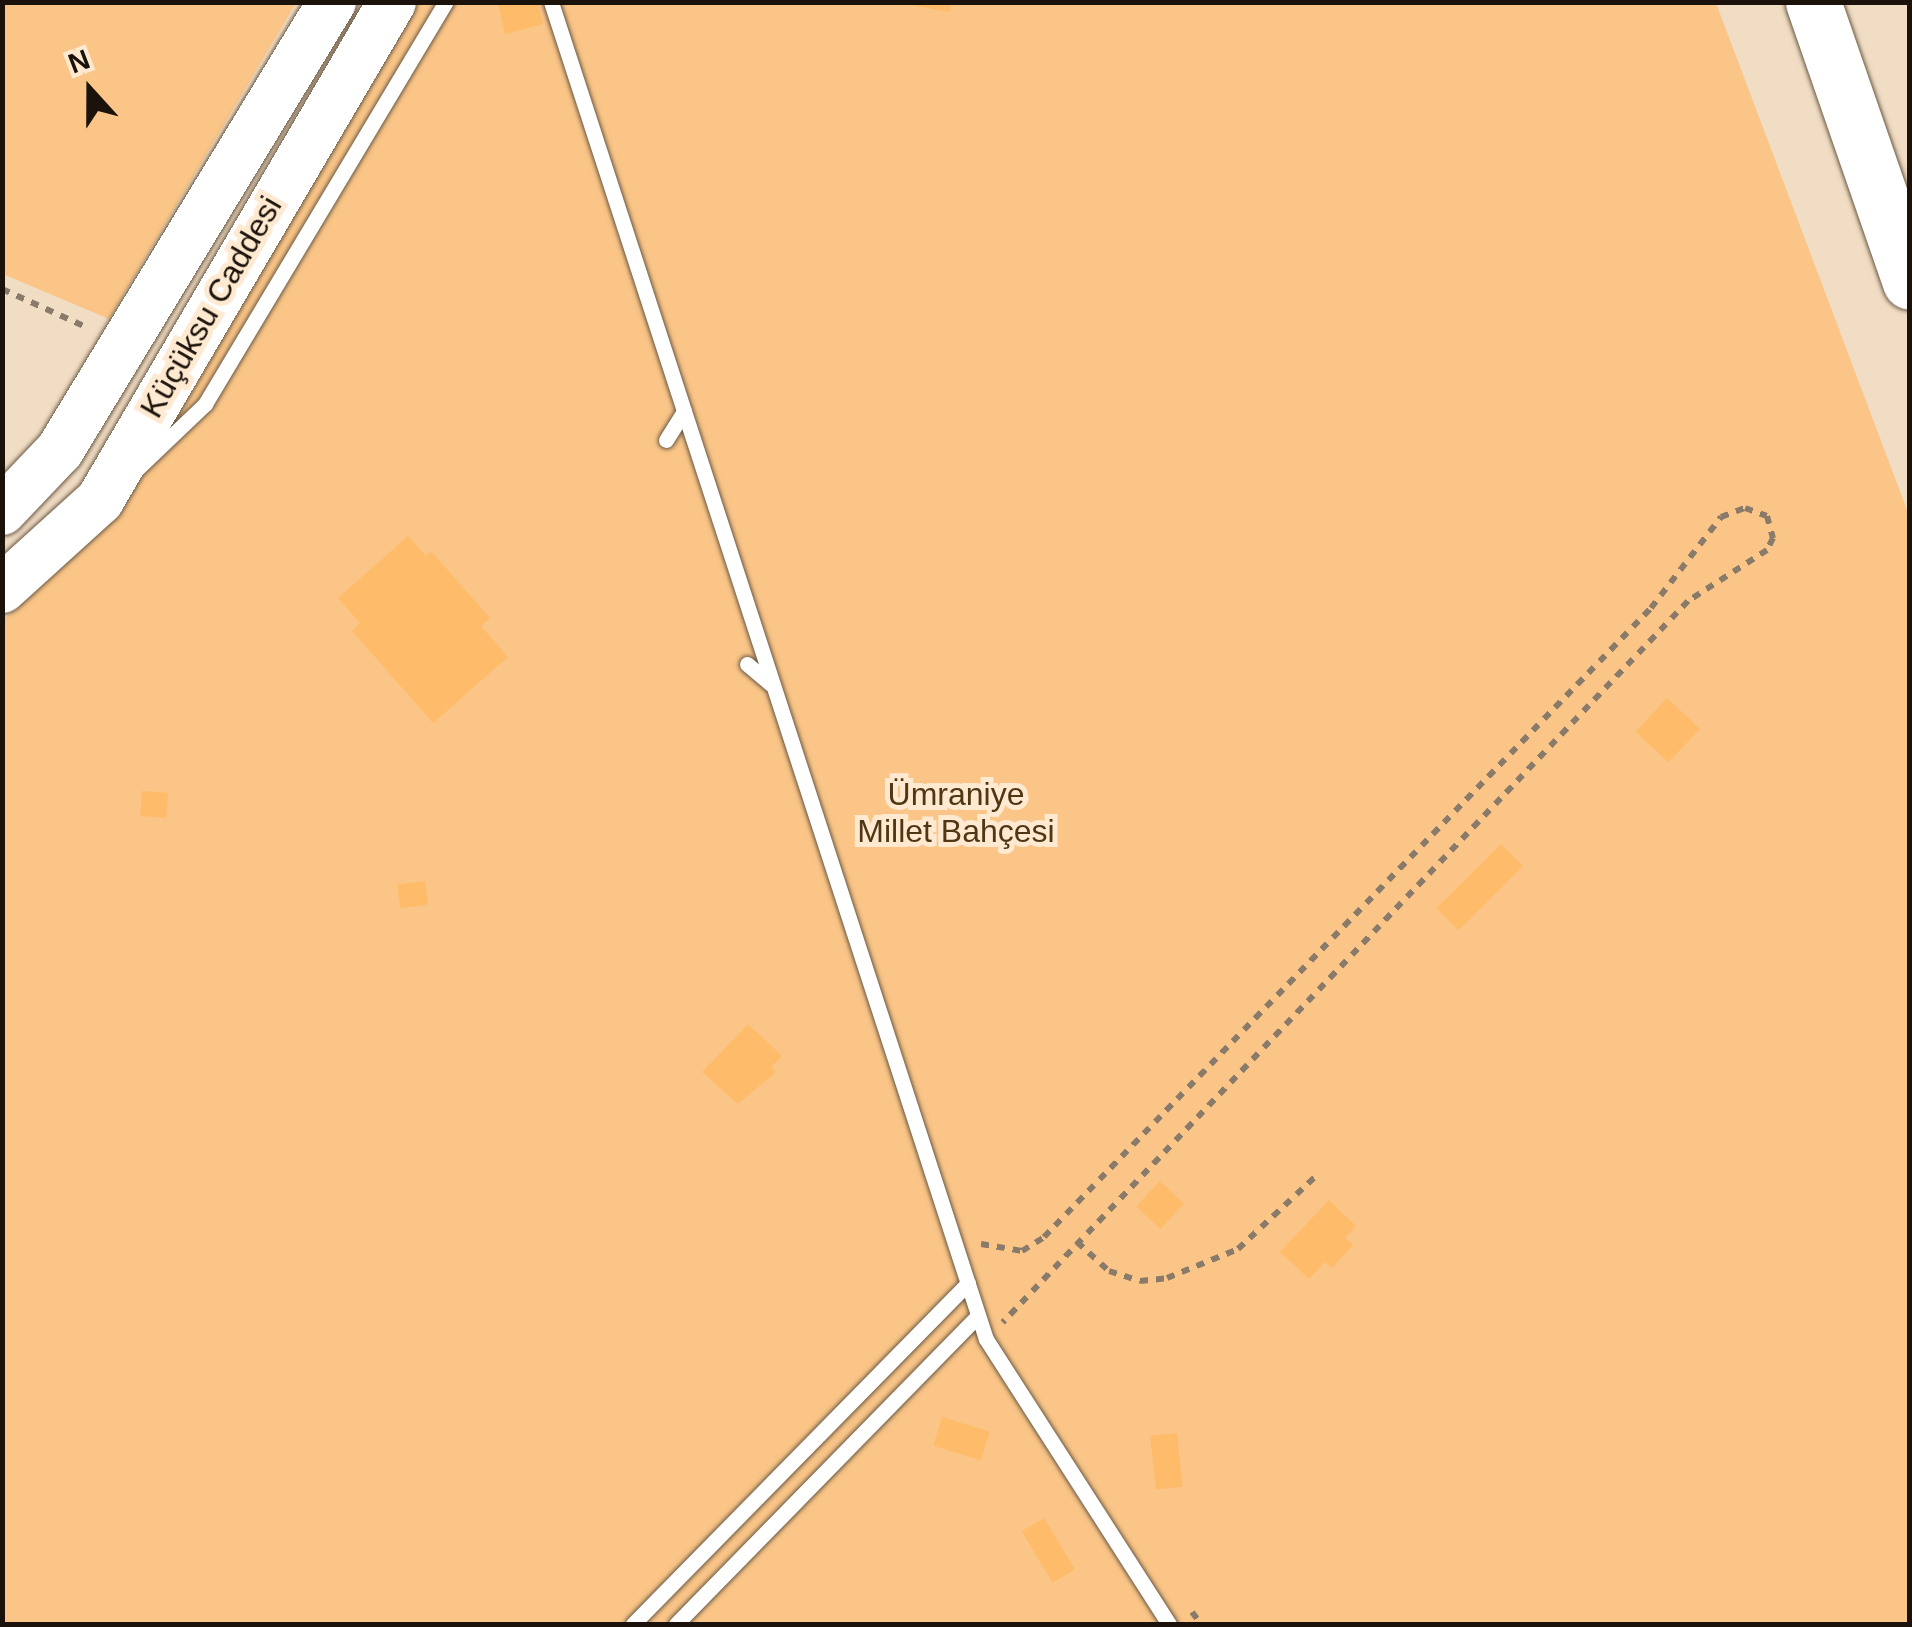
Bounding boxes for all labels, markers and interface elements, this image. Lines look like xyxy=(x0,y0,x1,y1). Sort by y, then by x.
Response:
north arrow xyxy=(40,40,140,140)
text: N xyxy=(64,43,94,80)
street label: Küçüksu Caddesi xyxy=(132,190,290,424)
park label: Ümraniye Millet Bahçesi xyxy=(857,776,1055,851)

